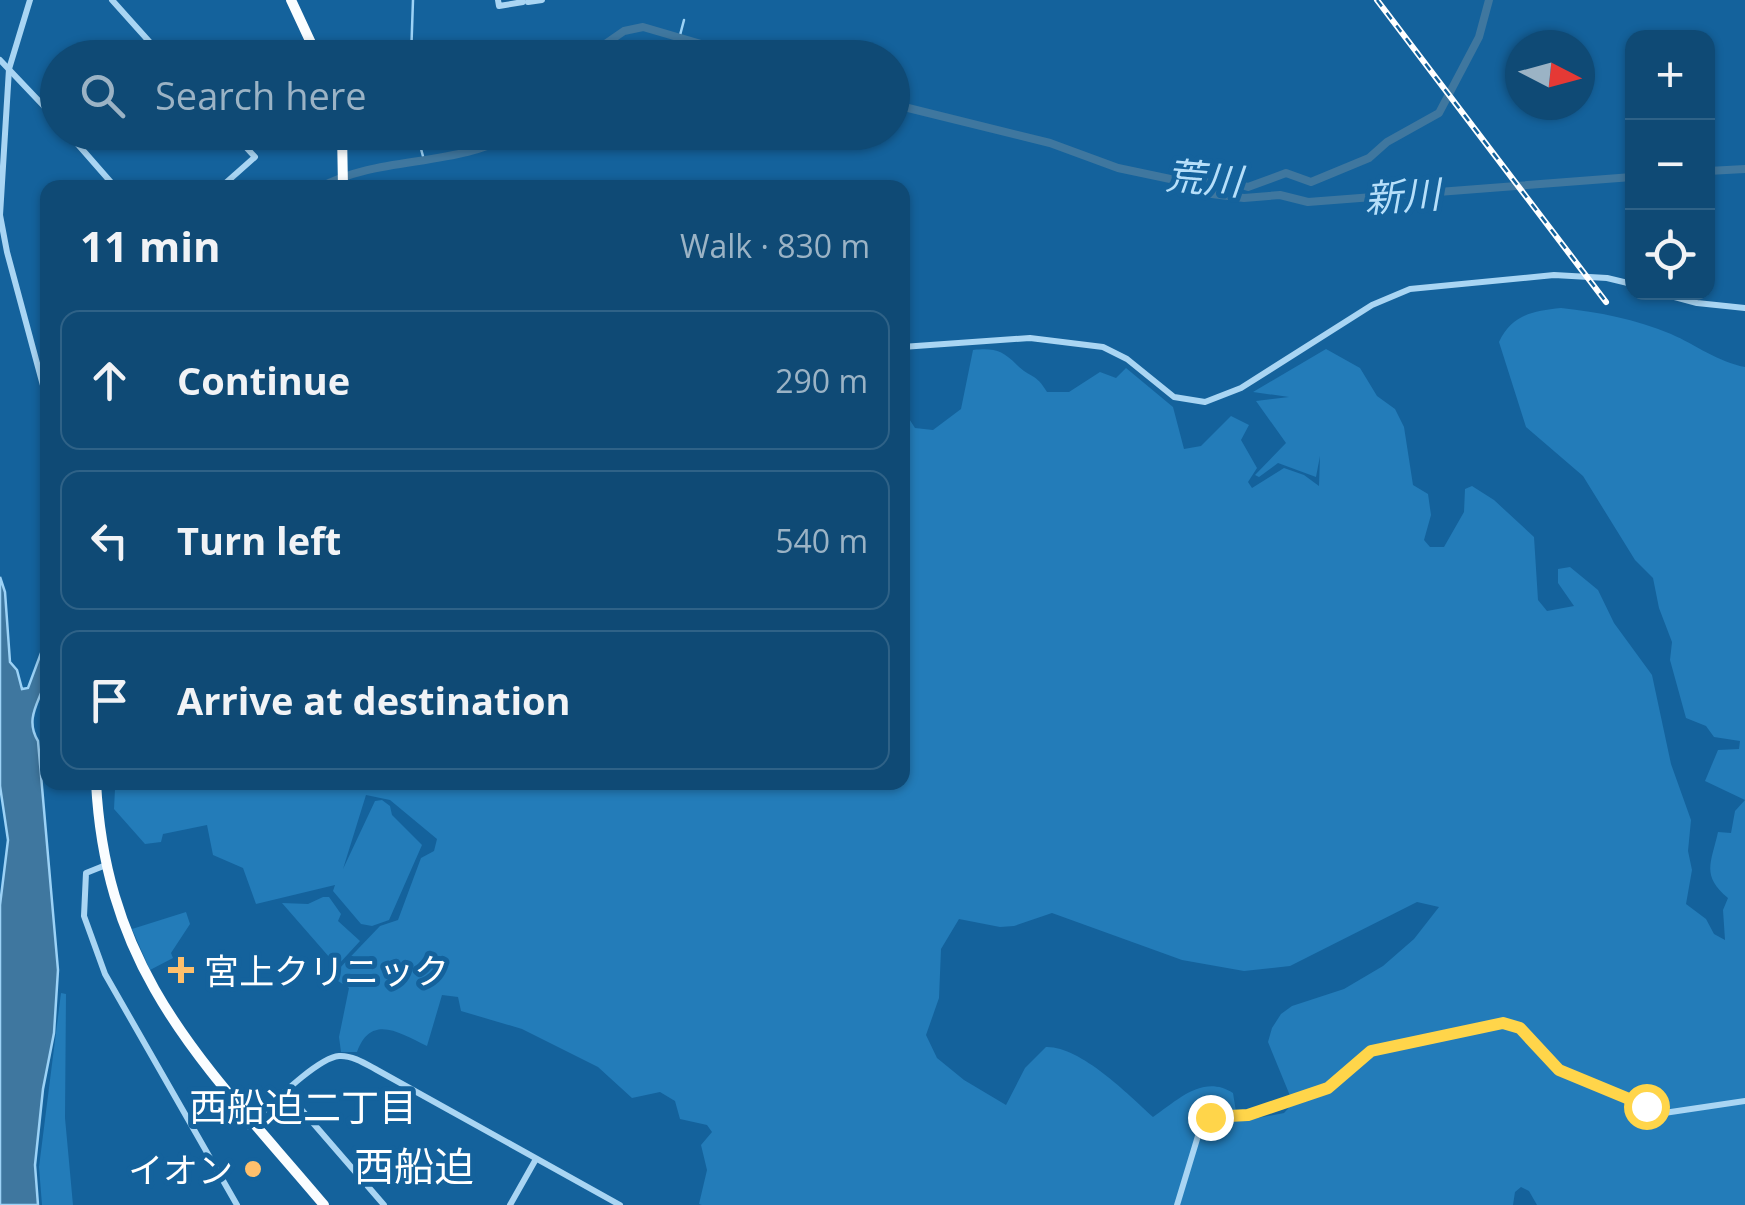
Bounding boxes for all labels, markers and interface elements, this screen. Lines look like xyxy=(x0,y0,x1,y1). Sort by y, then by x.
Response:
north arrow xyxy=(1505,30,1595,120)
map controls xyxy=(1625,30,1715,300)
button: + xyxy=(1625,30,1715,120)
search box xyxy=(40,40,910,150)
icon: search xyxy=(75,68,130,123)
text: Search here xyxy=(155,69,367,121)
button: − xyxy=(1625,120,1715,210)
water label: 荒川 xyxy=(1164,148,1248,207)
water label: 新川 xyxy=(1362,166,1446,224)
button: locate xyxy=(1625,210,1715,300)
text: 11 min xyxy=(80,217,221,274)
text: Walk · 830 m xyxy=(680,224,870,267)
icon: ahead xyxy=(82,353,137,408)
text: Continue xyxy=(177,354,350,406)
text: 290 m xyxy=(775,359,868,402)
icon: left xyxy=(82,513,137,568)
text: Turn left xyxy=(177,514,341,566)
text: 540 m xyxy=(775,519,868,562)
icon: arrive xyxy=(82,673,137,728)
text: Arrive at destination xyxy=(177,674,571,726)
place label: 宮上クリニック xyxy=(204,947,449,994)
marker: 宮上クリニック xyxy=(168,957,194,983)
district label: 西船迫二丁目 xyxy=(189,1080,417,1132)
route start xyxy=(1624,1084,1670,1130)
route end xyxy=(1188,1095,1234,1141)
district label: 西船迫 xyxy=(354,1138,474,1193)
place label: イオン xyxy=(128,1146,233,1193)
marker: イオン xyxy=(242,1158,264,1180)

